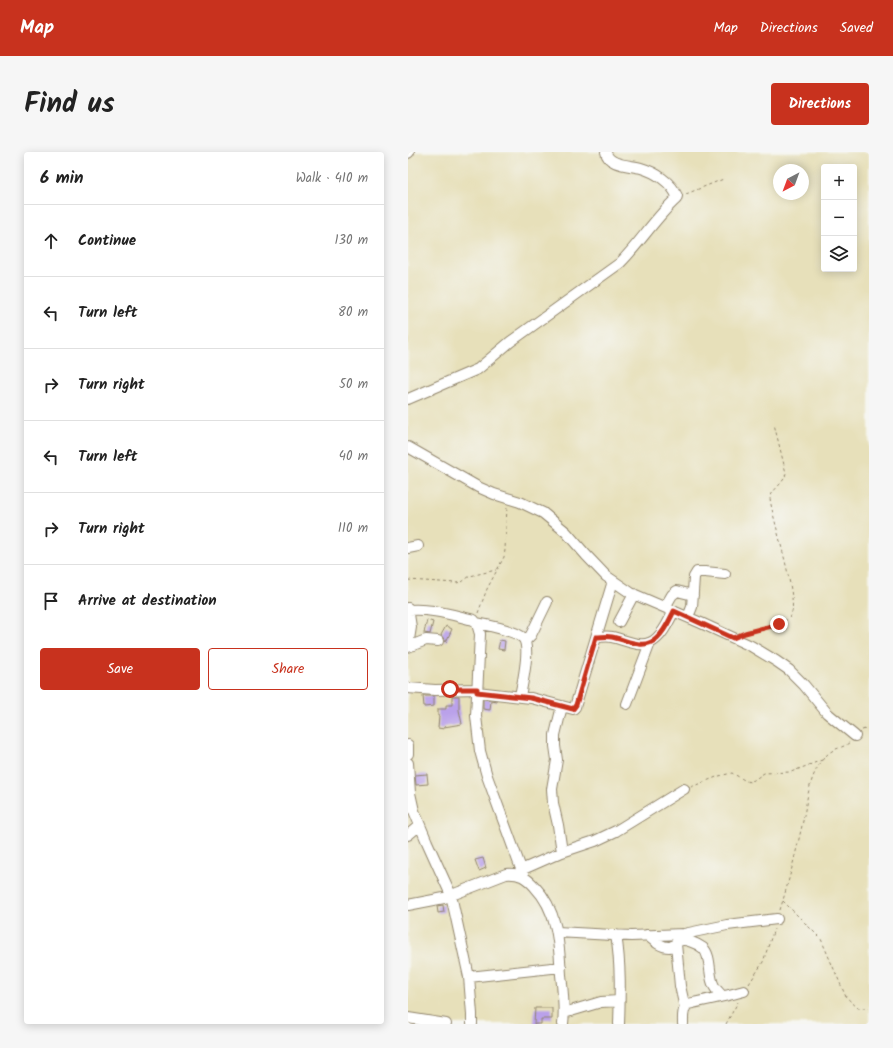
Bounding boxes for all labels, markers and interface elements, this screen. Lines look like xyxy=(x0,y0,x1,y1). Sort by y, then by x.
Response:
text: Map xyxy=(20,13,54,43)
text: Map xyxy=(713,17,738,39)
text: Directions xyxy=(760,17,818,39)
text: Saved xyxy=(840,17,873,39)
text: Find us xyxy=(24,82,115,127)
button: Directions xyxy=(771,83,869,125)
north arrow xyxy=(773,164,809,200)
map controls xyxy=(821,164,857,272)
button: + xyxy=(821,164,857,200)
text: 6 min xyxy=(40,165,84,192)
text: Walk · 410 m xyxy=(296,168,368,189)
button: − xyxy=(821,200,857,236)
text: Continue xyxy=(78,229,136,253)
icon: ahead xyxy=(40,230,62,252)
text: 130 m xyxy=(334,230,368,251)
button: layers xyxy=(821,236,857,272)
text: Turn left xyxy=(78,301,138,325)
icon: left xyxy=(40,302,62,324)
text: 80 m xyxy=(338,302,368,323)
text: Turn right xyxy=(78,373,145,397)
icon: right xyxy=(40,374,62,396)
text: 50 m xyxy=(339,374,368,395)
text: Turn left xyxy=(78,445,138,469)
icon: left xyxy=(40,446,62,468)
text: 40 m xyxy=(339,446,368,467)
text: Turn right xyxy=(78,517,145,541)
icon: right xyxy=(40,518,62,540)
text: 110 m xyxy=(338,518,368,539)
text: Arrive at destination xyxy=(78,589,217,613)
icon: arrive xyxy=(40,590,62,612)
route end xyxy=(770,615,788,633)
button: Save xyxy=(40,648,200,690)
button: Share xyxy=(208,648,368,690)
route start xyxy=(441,680,459,698)

